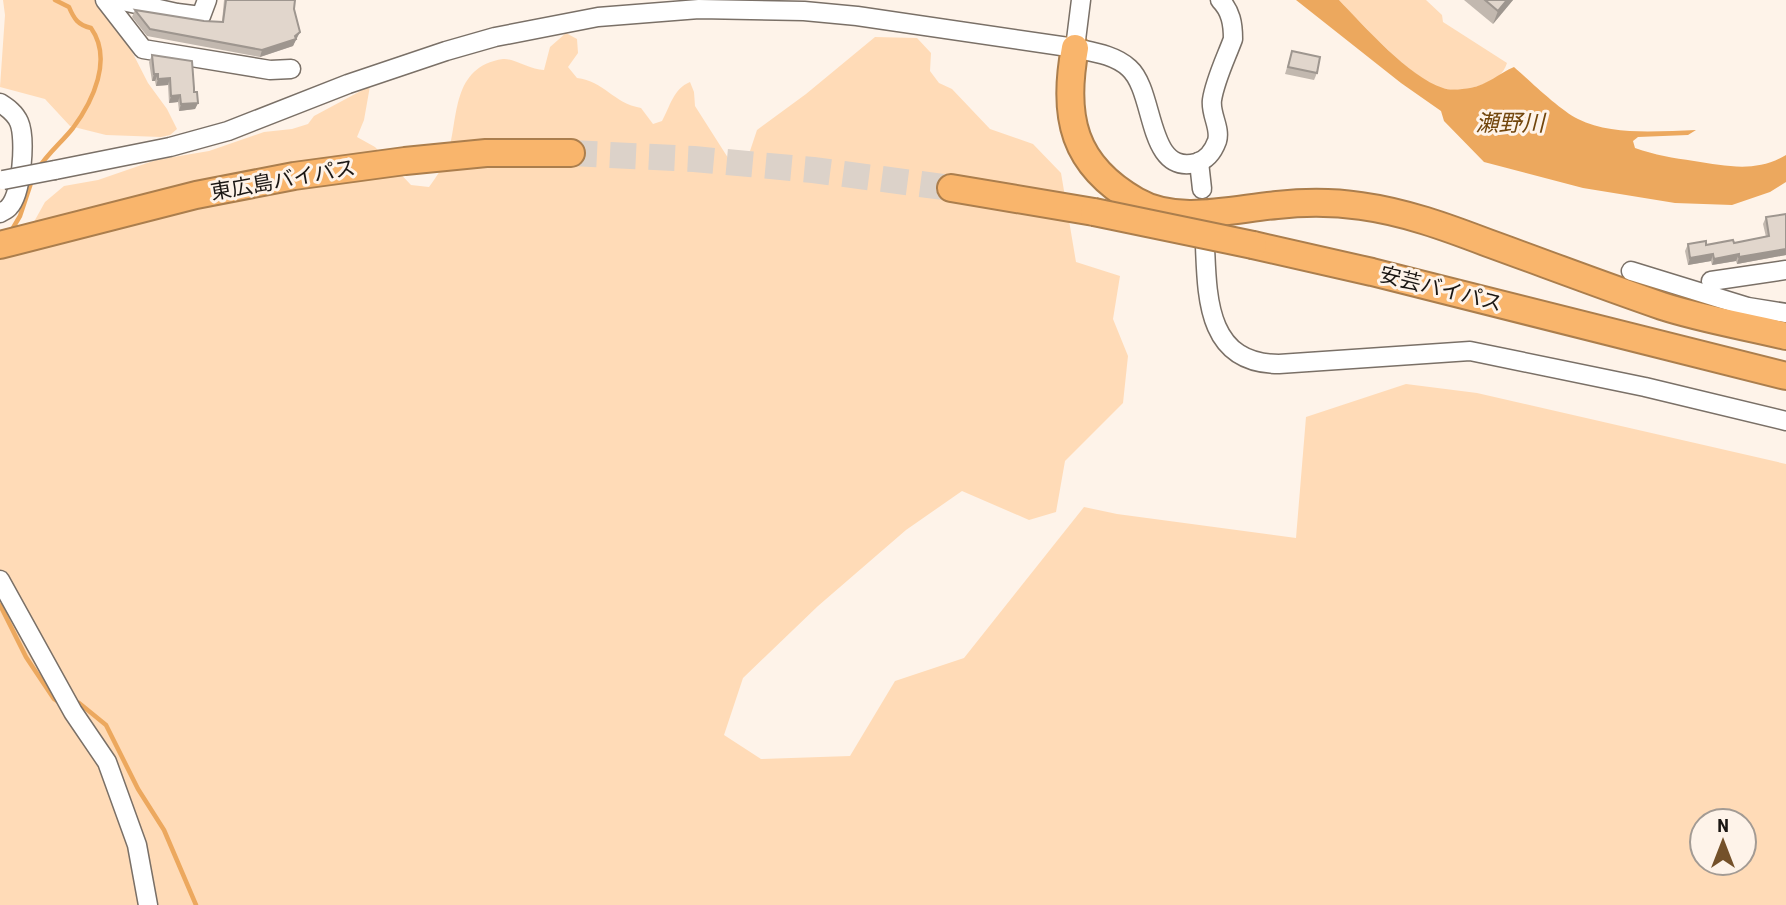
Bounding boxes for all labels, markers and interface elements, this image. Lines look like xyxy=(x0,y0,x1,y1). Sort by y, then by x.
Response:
water label: 瀬野川 xyxy=(1476,110,1548,137)
street label: 東広島バイパス xyxy=(209,155,357,205)
street label: 安芸バイパス xyxy=(1377,262,1505,316)
north arrow xyxy=(1688,807,1758,877)
text: N xyxy=(1717,814,1729,837)

